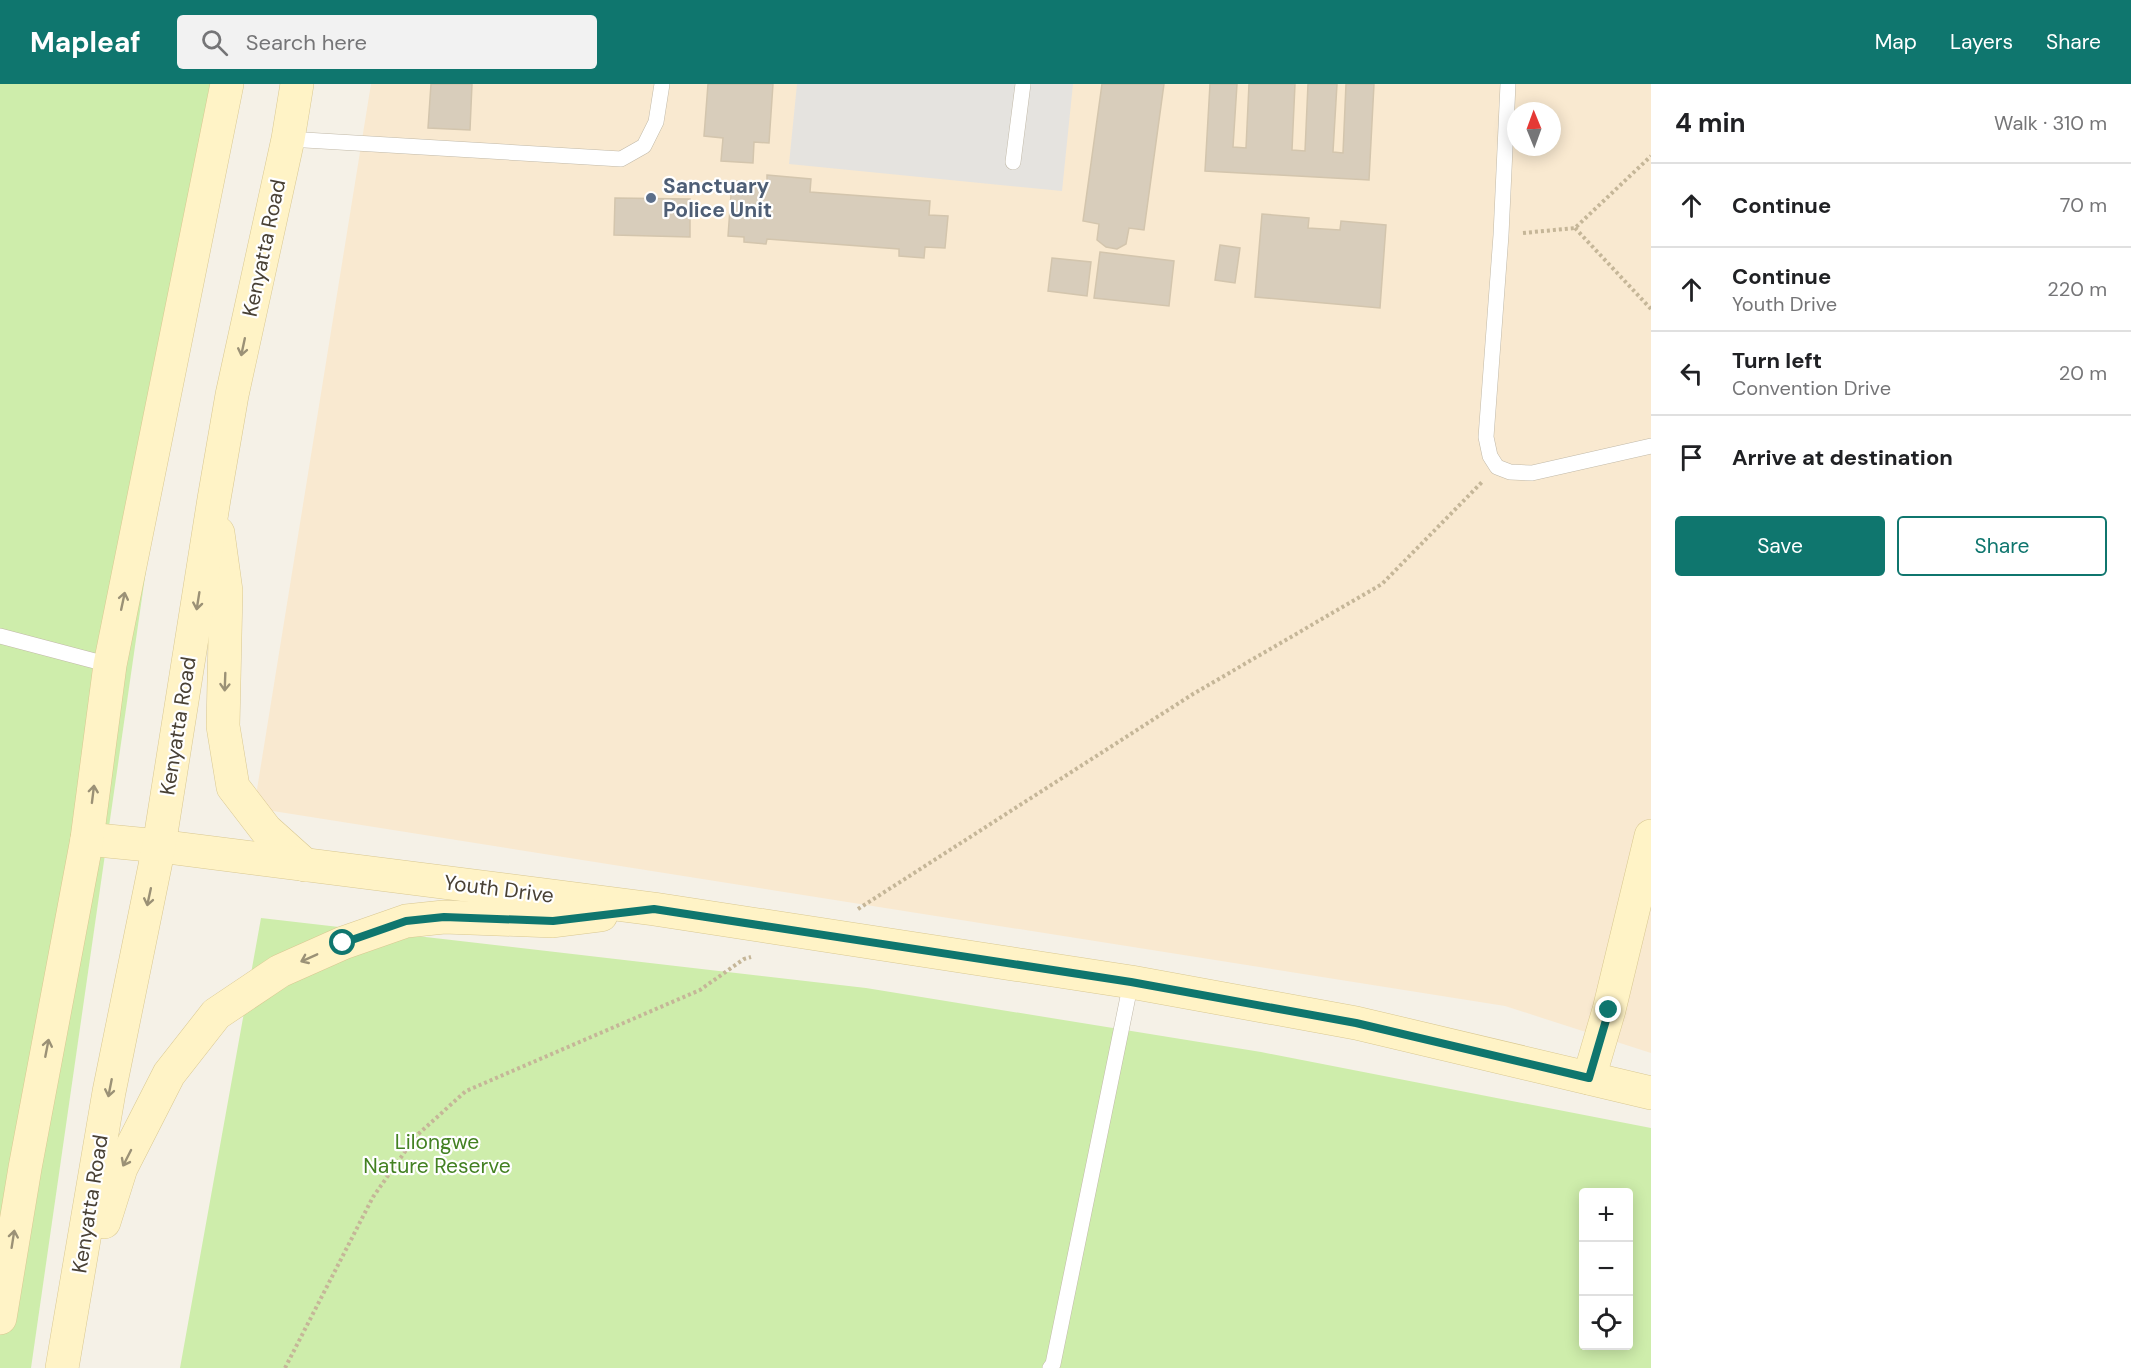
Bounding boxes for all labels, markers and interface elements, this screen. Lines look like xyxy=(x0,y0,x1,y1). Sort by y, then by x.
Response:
search box xyxy=(177,15,597,69)
text: Mapleaf xyxy=(30,24,141,61)
icon: search xyxy=(198,26,231,59)
text: Search here xyxy=(246,28,367,57)
text: Map xyxy=(1875,28,1917,56)
text: Layers xyxy=(1950,28,2013,56)
text: Share xyxy=(2046,28,2101,56)
north arrow xyxy=(1507,102,1561,156)
text: 4 min xyxy=(1675,106,1746,140)
text: Walk · 310 m xyxy=(1994,110,2107,136)
place label: Sanctuary Police Unit xyxy=(663,172,772,224)
street label: Kenyatta Road xyxy=(236,177,292,319)
icon: ahead xyxy=(1675,189,1708,222)
marker: Sanctuary Police Unit xyxy=(644,191,658,205)
text: Continue xyxy=(1732,191,1831,220)
text: 70 m xyxy=(2060,192,2107,218)
text: Continue xyxy=(1732,262,1831,291)
icon: ahead xyxy=(1675,273,1708,306)
text: 220 m xyxy=(2047,276,2107,302)
text: Youth Drive xyxy=(1732,291,1837,317)
one-way arrow xyxy=(237,337,248,356)
text: Turn left xyxy=(1732,346,1822,375)
icon: left xyxy=(1675,357,1708,390)
text: 20 m xyxy=(2059,360,2107,386)
text: Convention Drive xyxy=(1732,375,1891,401)
icon: arrive xyxy=(1675,441,1708,474)
text: Arrive at destination xyxy=(1732,443,1953,472)
button: Save xyxy=(1675,516,1885,576)
button: Share xyxy=(1897,516,2107,576)
one-way arrow xyxy=(192,590,203,610)
one-way arrow xyxy=(118,592,129,611)
street label: Kenyatta Road xyxy=(153,655,203,797)
one-way arrow xyxy=(220,672,231,692)
one-way arrow xyxy=(88,784,99,804)
street label: Youth Drive xyxy=(442,868,556,910)
one-way arrow xyxy=(143,886,154,906)
route start xyxy=(329,929,355,955)
one-way arrow xyxy=(300,953,318,964)
route end xyxy=(1595,996,1621,1022)
one-way arrow xyxy=(42,1038,53,1058)
one-way arrow xyxy=(104,1077,115,1097)
park label: Lilongwe Nature Reserve xyxy=(363,1128,511,1180)
street label: Kenyatta Road xyxy=(65,1133,115,1275)
one-way arrow xyxy=(120,1148,132,1166)
map controls xyxy=(1579,1188,1633,1350)
button: + xyxy=(1579,1188,1633,1242)
one-way arrow xyxy=(8,1230,19,1250)
button: − xyxy=(1579,1242,1633,1296)
button: locate xyxy=(1579,1296,1633,1350)

